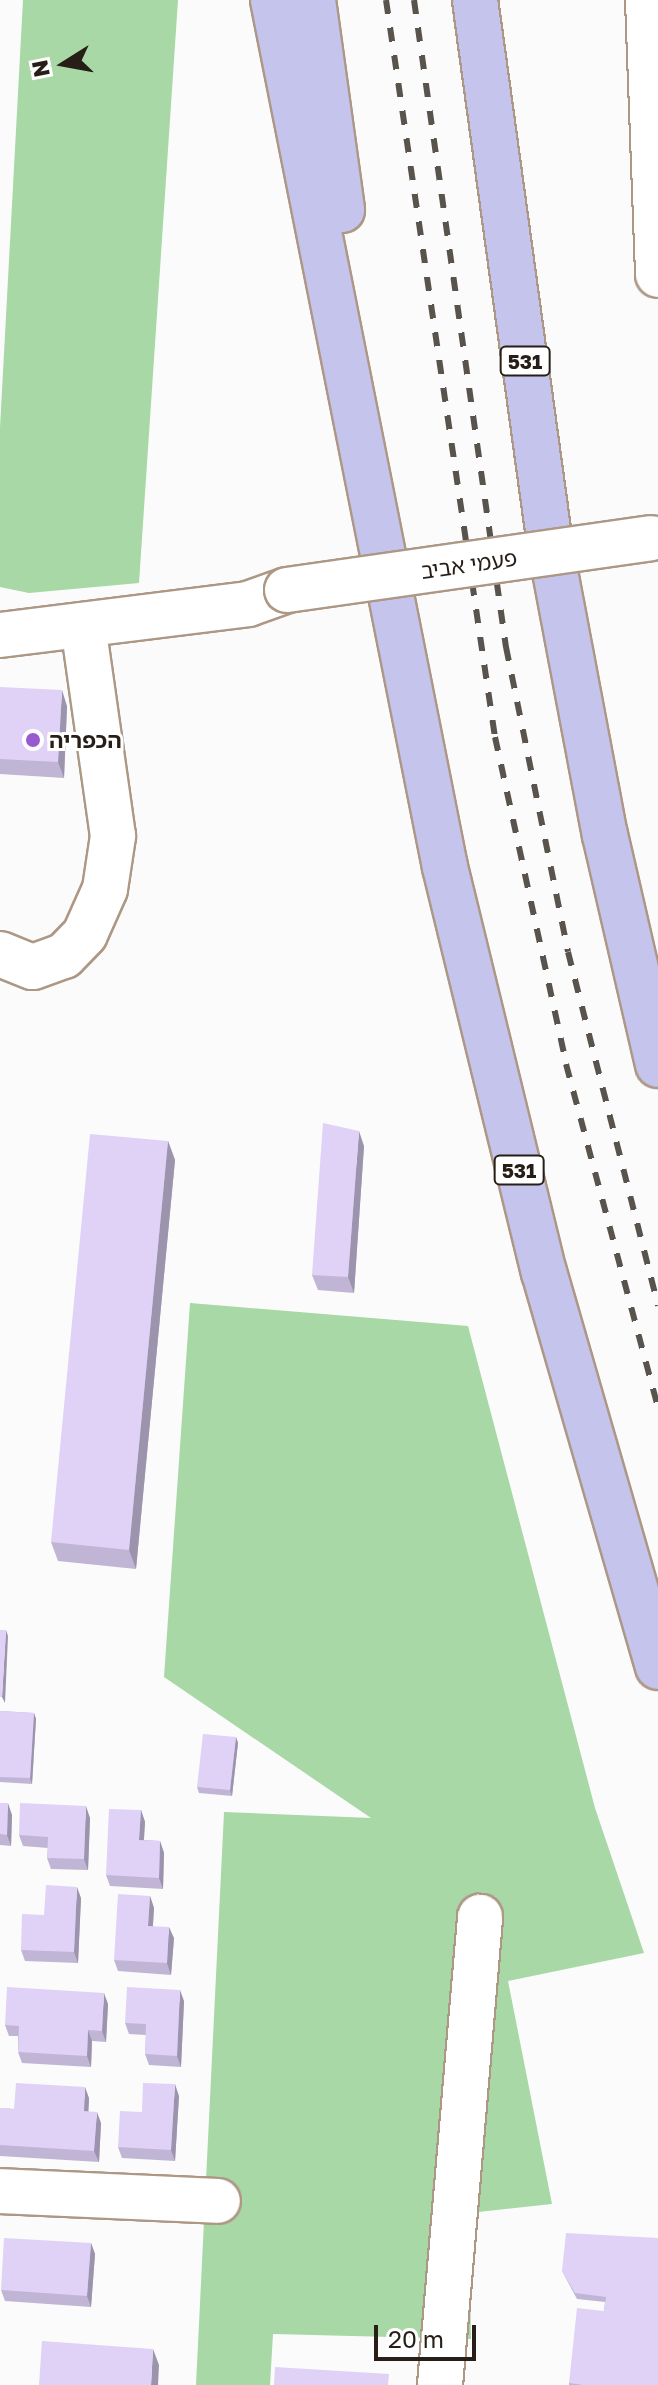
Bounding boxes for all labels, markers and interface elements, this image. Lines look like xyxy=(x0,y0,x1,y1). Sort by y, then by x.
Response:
north arrow xyxy=(24,24,104,104)
text: N xyxy=(25,58,55,79)
road number: 531 xyxy=(499,345,551,377)
street label: פעמי אביב xyxy=(419,544,519,584)
place label: הכפריה xyxy=(49,727,122,753)
marker: הכפריה xyxy=(24,731,42,749)
road number: 531 xyxy=(493,1154,545,1186)
scale bar xyxy=(378,2309,480,2359)
text: 20 m xyxy=(388,2324,444,2353)

